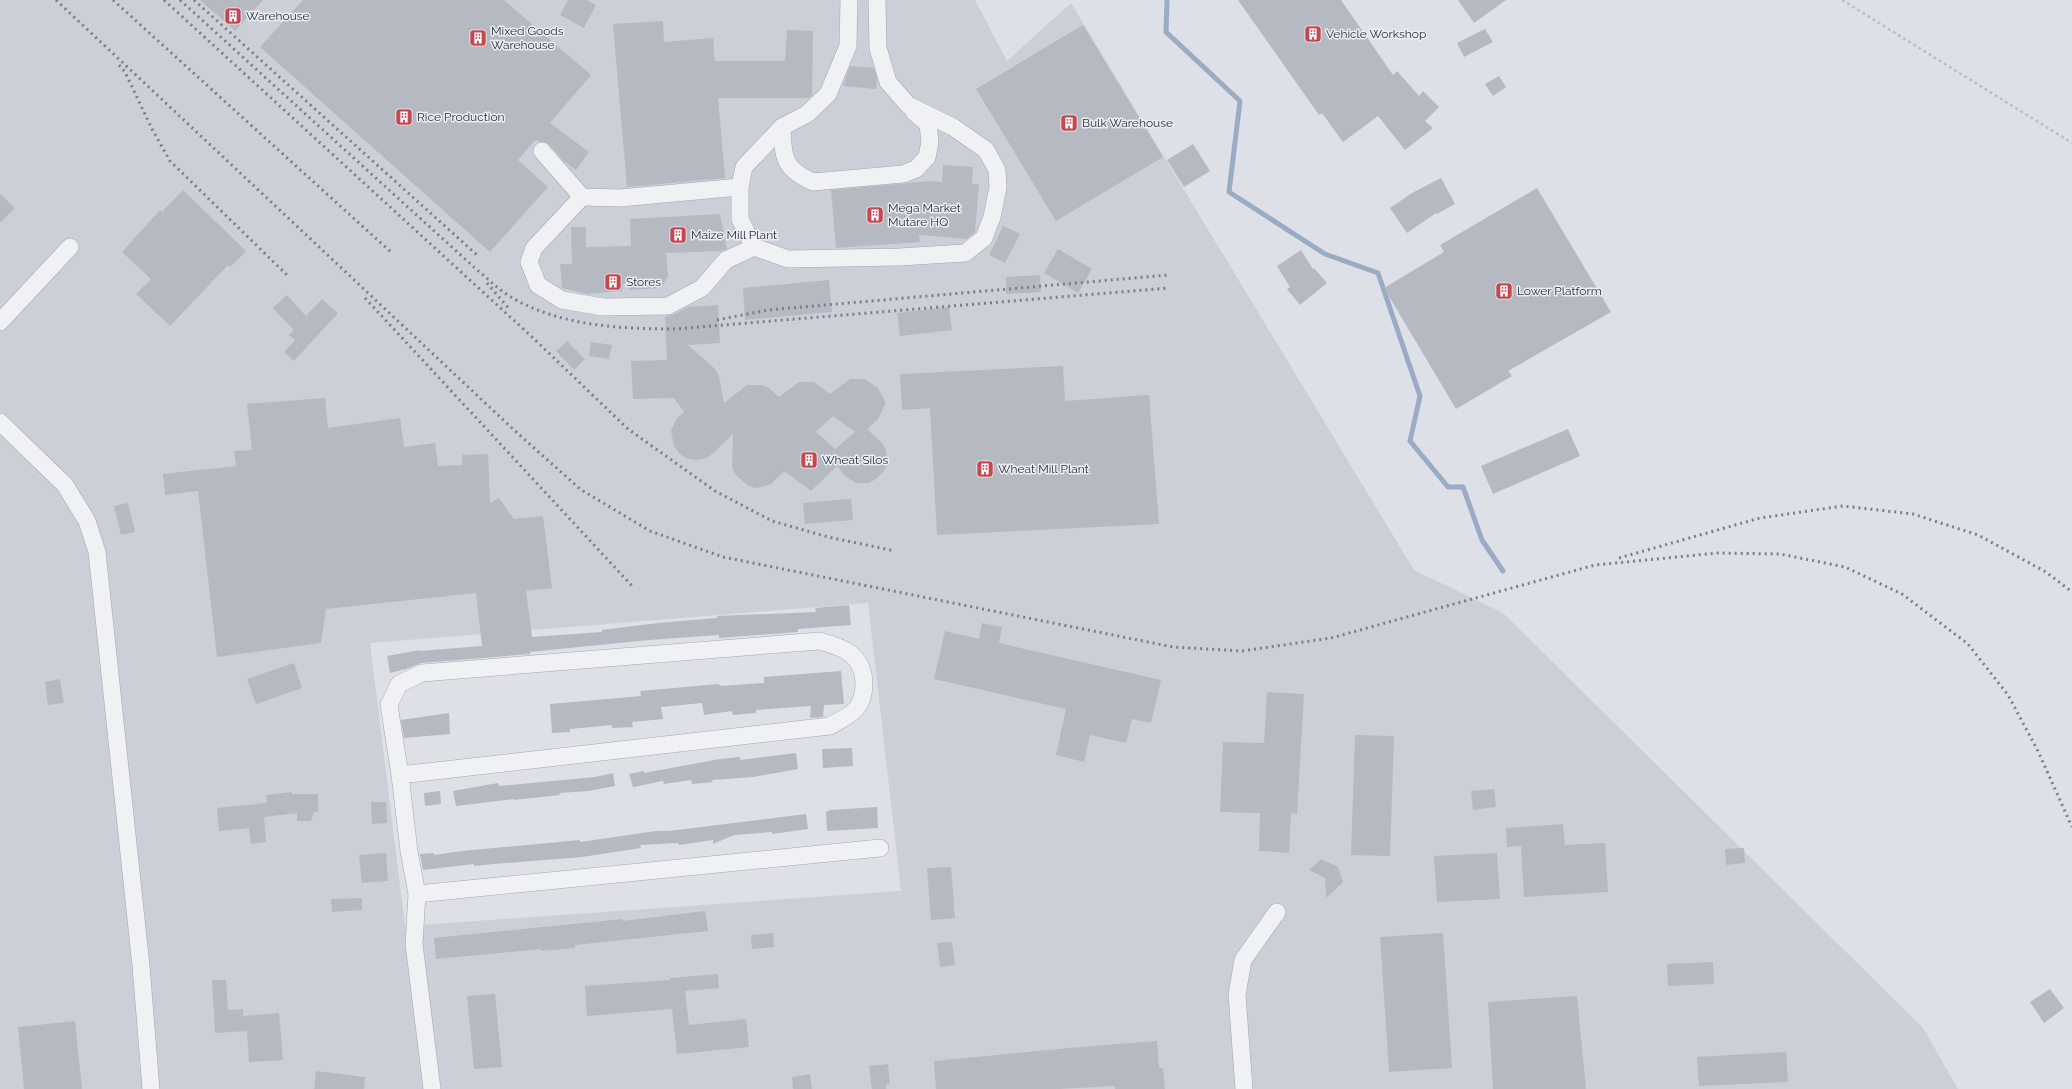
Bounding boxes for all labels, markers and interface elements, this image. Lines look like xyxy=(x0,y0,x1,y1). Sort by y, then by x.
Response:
building icon: Warehouse xyxy=(223,6,243,26)
place label: Warehouse xyxy=(246,9,310,23)
place label: Mixed Goods Warehouse xyxy=(491,24,564,52)
building icon: Vehicle Workshop xyxy=(1303,24,1323,44)
place label: Vehicle Workshop xyxy=(1326,27,1426,41)
building icon: Mixed Goods Warehouse xyxy=(468,28,488,48)
building icon: Rice Production xyxy=(394,107,414,127)
place label: Rice Production xyxy=(417,110,505,124)
building icon: Bulk Warehouse xyxy=(1059,113,1079,133)
place label: Bulk Warehouse xyxy=(1082,116,1173,130)
place label: Mega Market Mutare HQ xyxy=(888,201,961,229)
building icon: Mega Market Mutare HQ xyxy=(865,205,885,225)
building icon: Maize Mill Plant xyxy=(668,225,688,245)
place label: Maize Mill Plant xyxy=(691,228,777,242)
building icon: Stores xyxy=(603,272,623,292)
place label: Stores xyxy=(626,275,661,289)
building icon: Lower Platform xyxy=(1494,281,1514,301)
place label: Lower Platform xyxy=(1517,284,1602,298)
building icon: Wheat Silos xyxy=(799,450,819,470)
place label: Wheat Silos xyxy=(822,453,888,467)
building icon: Wheat Mill Plant xyxy=(975,459,995,479)
place label: Wheat Mill Plant xyxy=(998,462,1089,476)

